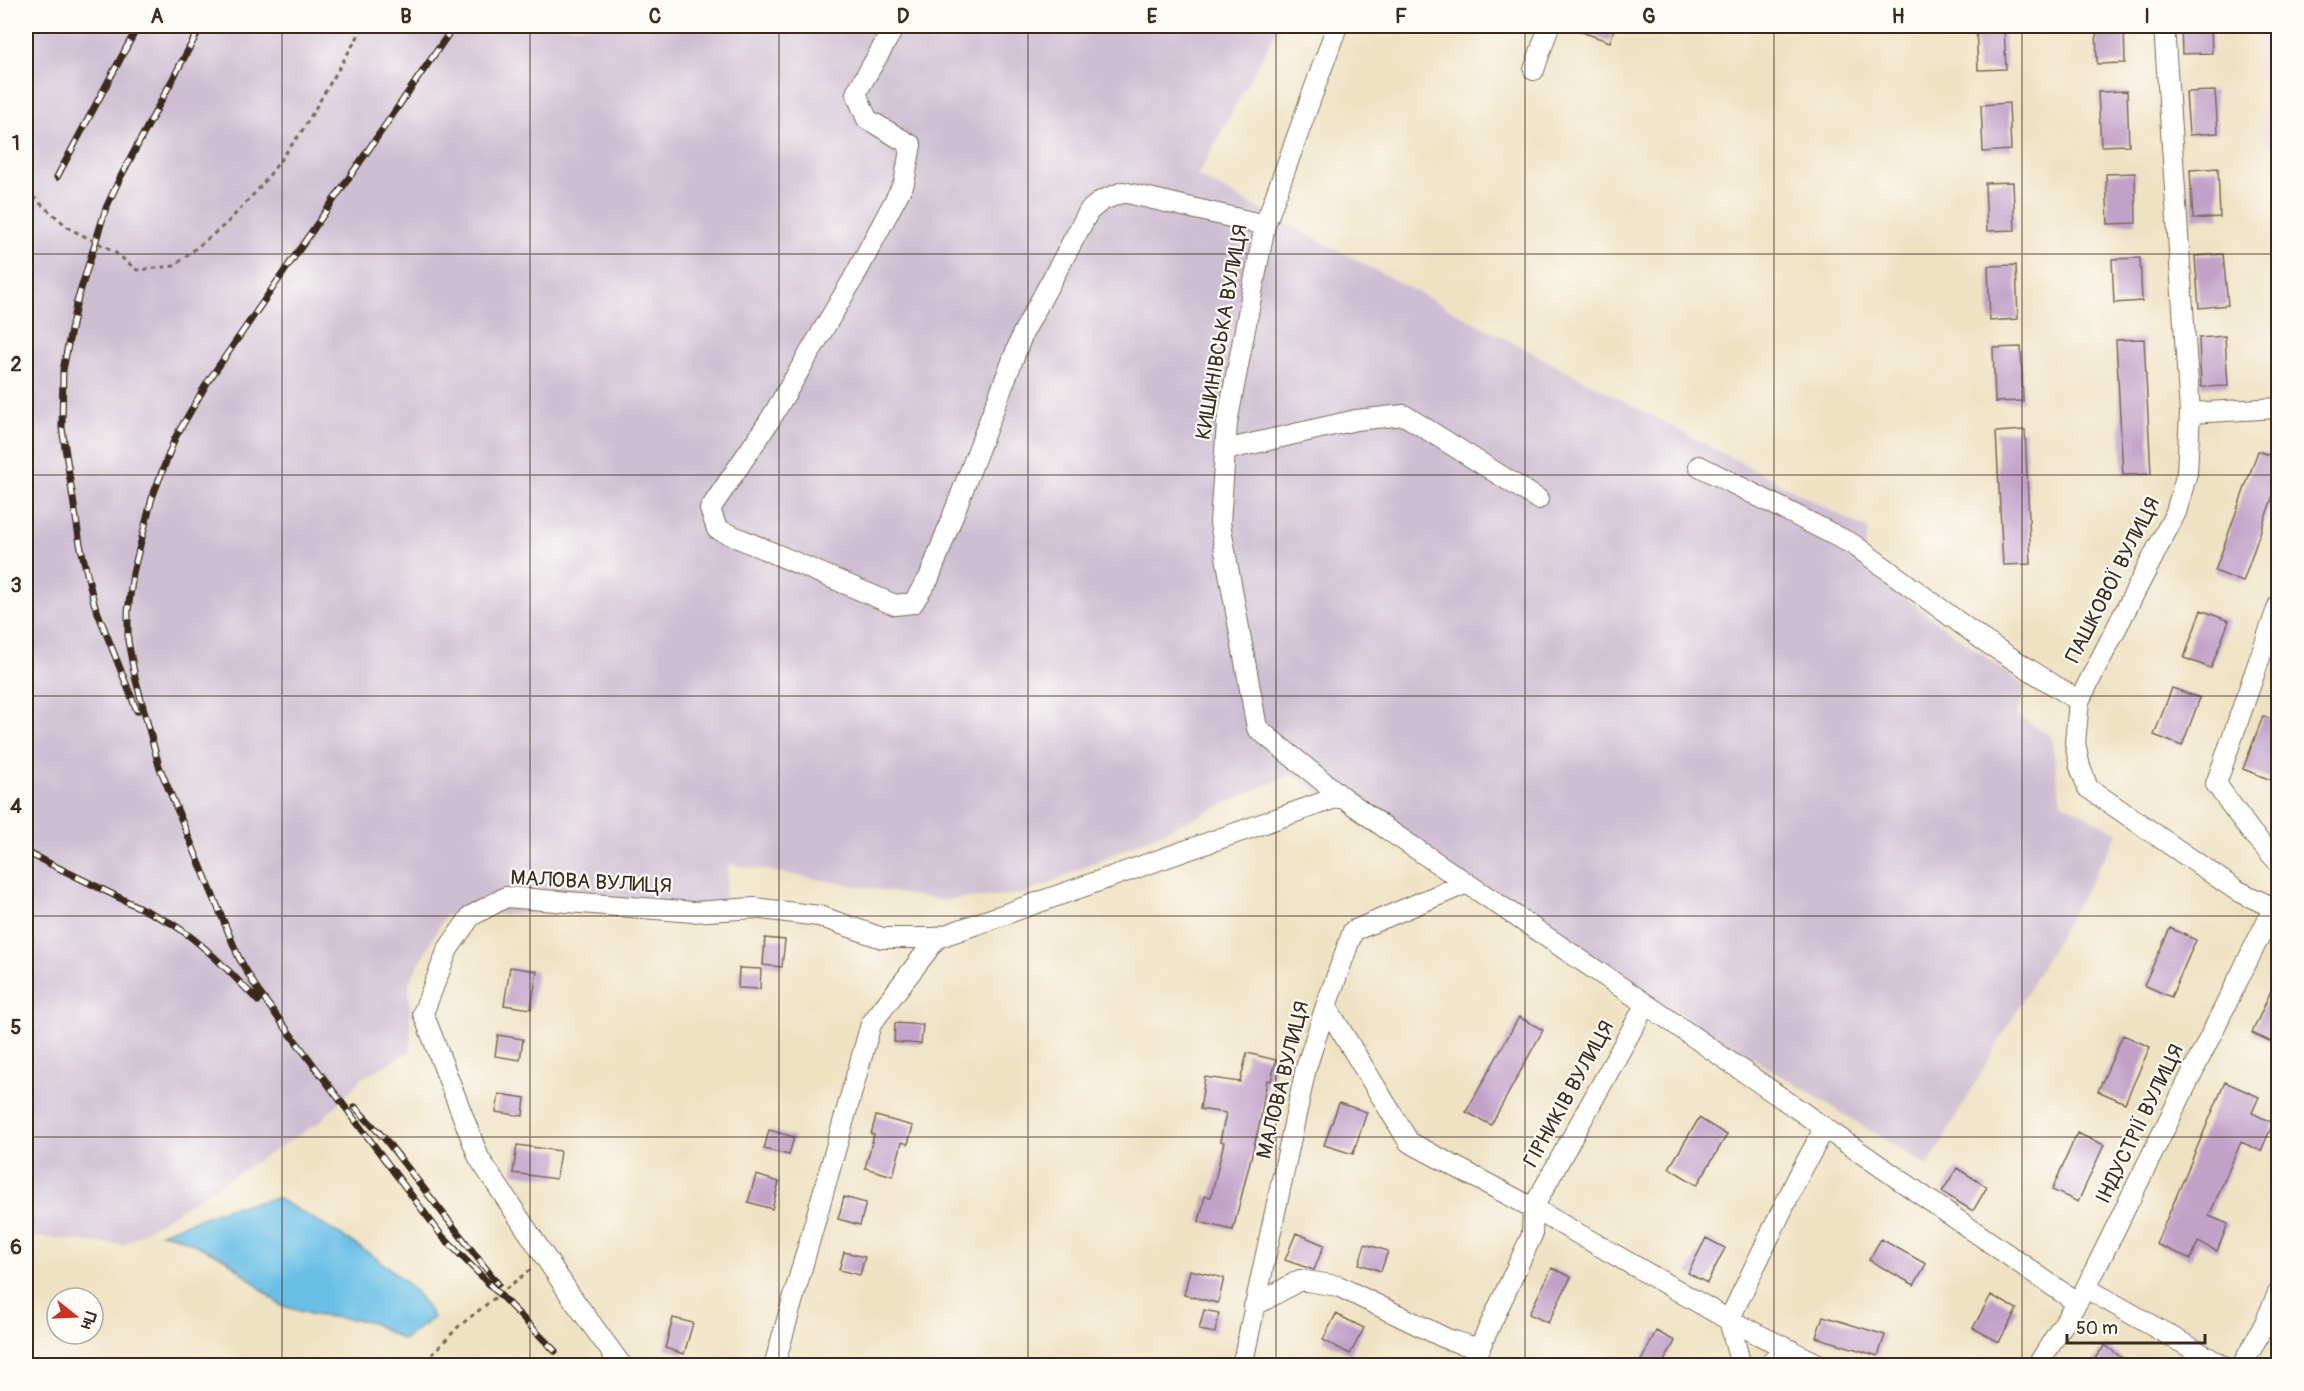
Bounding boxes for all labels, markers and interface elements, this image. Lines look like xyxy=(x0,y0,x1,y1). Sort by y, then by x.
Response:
text: A xyxy=(151,4,164,29)
text: B xyxy=(400,4,412,29)
text: C xyxy=(649,4,661,29)
text: D xyxy=(897,4,910,29)
text: E xyxy=(1147,4,1158,29)
text: F xyxy=(1395,4,1407,29)
text: G xyxy=(1642,4,1656,29)
text: H xyxy=(1892,4,1905,29)
text: I xyxy=(2144,4,2150,29)
text: 1 xyxy=(12,131,20,156)
street label: КИШИНІВСЬКА ВУЛИЦЯ xyxy=(1190,222,1254,442)
text: 2 xyxy=(10,352,22,377)
street label: ПАШКОВОЇ ВУЛИЦЯ xyxy=(2060,492,2166,668)
text: 3 xyxy=(10,573,22,598)
text: 4 xyxy=(10,794,22,819)
street label: МАЛОВА ВУЛИЦЯ xyxy=(510,864,672,900)
street label: МАЛОВА ВУЛИЦЯ xyxy=(1250,998,1316,1162)
text: 5 xyxy=(11,1015,22,1040)
street label: ГІРНИКІВ ВУЛИЦЯ xyxy=(1518,1016,1620,1172)
street label: ІНДУСТРІЇ ВУЛИЦЯ xyxy=(2090,1040,2190,1208)
text: 6 xyxy=(10,1235,22,1260)
north arrow xyxy=(45,1286,105,1346)
scale bar xyxy=(2067,1307,2205,1345)
text: Пн xyxy=(76,1309,101,1332)
text: 50 m xyxy=(2076,1317,2118,1340)

